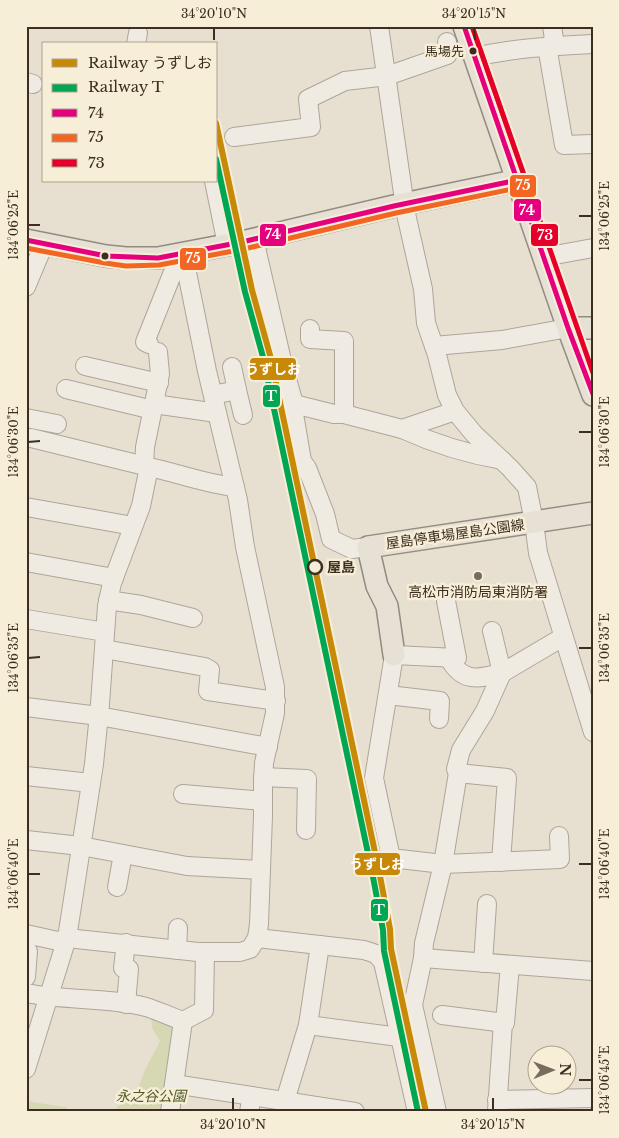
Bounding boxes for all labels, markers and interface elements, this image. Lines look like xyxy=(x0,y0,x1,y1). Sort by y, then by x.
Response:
text: 34°20'10"N xyxy=(181,6,247,21)
text: 34°20'15"N xyxy=(442,6,506,21)
legend xyxy=(42,42,218,182)
place label: 馬場先 xyxy=(425,43,464,60)
marker: 馬場先 xyxy=(468,46,478,56)
text: Railway うずしお xyxy=(88,53,212,72)
text: Railway T xyxy=(88,77,164,96)
text: 74 xyxy=(88,103,104,122)
text: 75 xyxy=(88,127,104,146)
text: 73 xyxy=(88,153,105,172)
line badge: 75 xyxy=(509,174,537,198)
text: 75 xyxy=(515,176,531,194)
text: 134°06'25"E xyxy=(597,181,612,251)
text: 134°06'25"E xyxy=(6,190,21,260)
line badge: 74 xyxy=(513,198,542,222)
text: 74 xyxy=(519,201,535,219)
line badge: 74 xyxy=(259,223,287,247)
line badge: 73 xyxy=(530,223,559,247)
text: 74 xyxy=(265,225,281,243)
text: 73 xyxy=(537,226,553,244)
line badge: 75 xyxy=(179,247,207,271)
text: 75 xyxy=(185,249,201,267)
unlabelled marker xyxy=(100,251,110,261)
line badge: うずしお xyxy=(249,357,297,381)
text: うずしお xyxy=(245,360,301,378)
line badge: T xyxy=(262,384,281,408)
text: T xyxy=(265,387,277,405)
text: 134°06'30"E xyxy=(597,396,612,468)
text: 134°06'30"E xyxy=(6,406,21,478)
street label: 屋島停車場屋島公園線 xyxy=(384,515,526,553)
place label: 屋島 xyxy=(327,558,355,576)
marker: 屋島 xyxy=(307,559,323,575)
marker: 高松市消防局東消防署 xyxy=(472,570,484,582)
place label: 高松市消防局東消防署 xyxy=(408,583,548,601)
text: 134°06'35"E xyxy=(597,613,612,683)
text: 134°06'35"E xyxy=(6,623,21,693)
text: 134°06'40"E xyxy=(597,828,612,899)
text: 134°06'40"E xyxy=(6,838,21,909)
line badge: うずしお xyxy=(354,852,401,876)
text: うずしお xyxy=(349,855,405,873)
line badge: T xyxy=(370,898,389,922)
text: T xyxy=(373,901,385,919)
text: 134°06'45"E xyxy=(597,1045,612,1115)
north arrow xyxy=(526,1046,576,1096)
text: N xyxy=(556,1063,574,1077)
park label: 永之谷公園 xyxy=(116,1087,188,1105)
text: 34°20'10"N xyxy=(200,1117,266,1132)
text: 34°20'15"N xyxy=(461,1117,525,1132)

